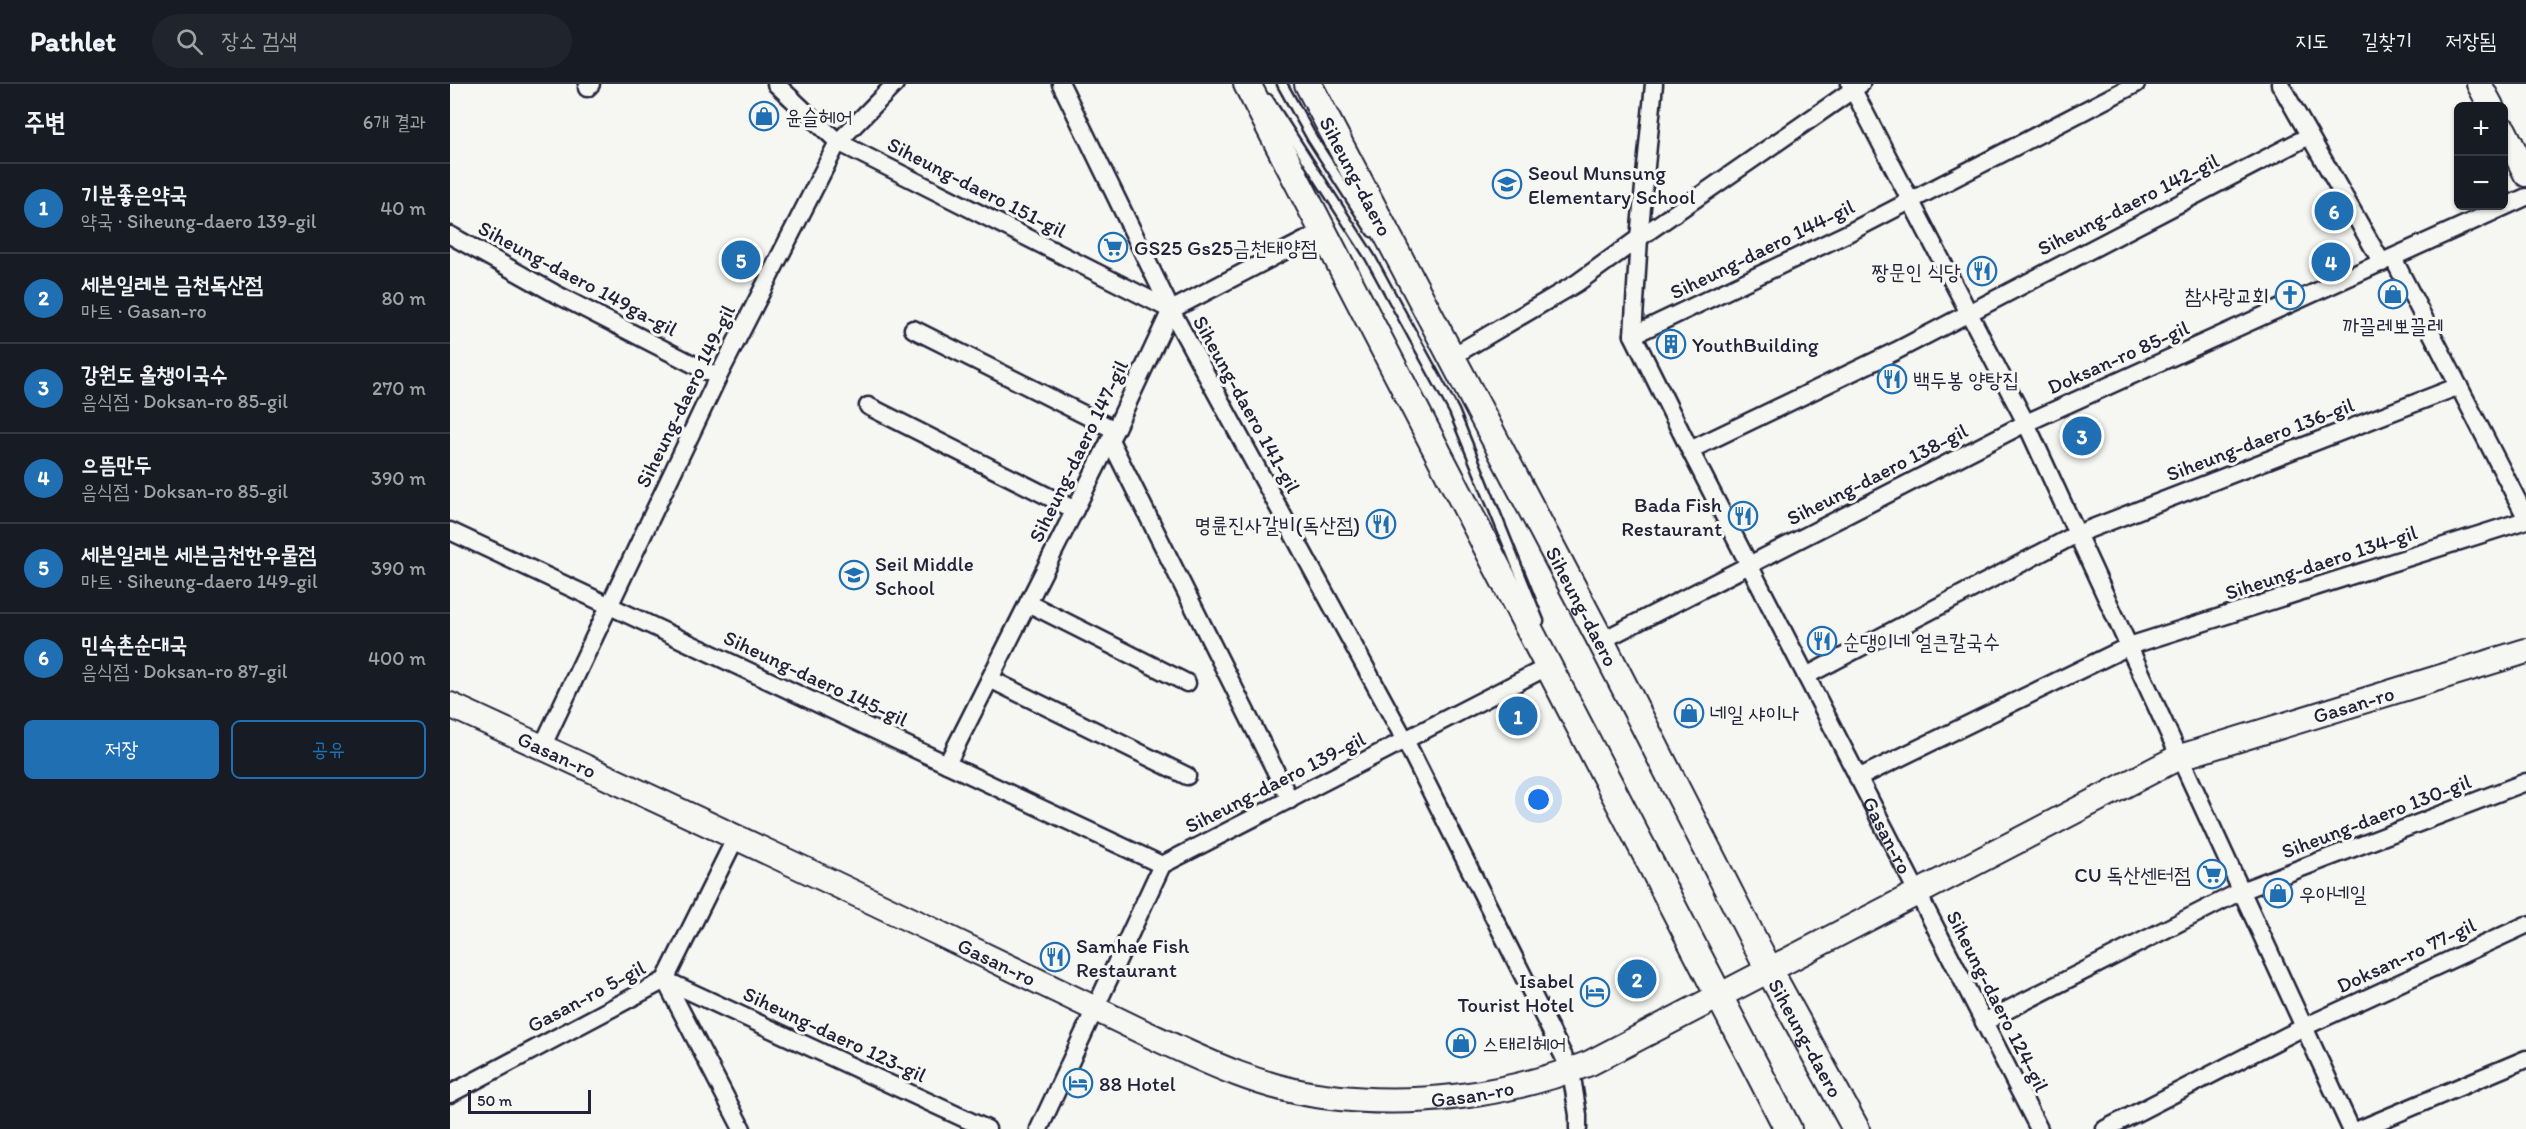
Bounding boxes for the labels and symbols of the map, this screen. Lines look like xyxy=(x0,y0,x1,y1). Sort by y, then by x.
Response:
shop icon: 윤슬헤어 xyxy=(748,100,780,132)
place label: 윤슬헤어 xyxy=(785,104,853,129)
street label: Siheung-daero xyxy=(1315,112,1398,240)
street label: Siheung-daero 151-gil xyxy=(883,131,1071,243)
street label: Siheung-daero 142-gil xyxy=(2033,147,2223,261)
place label: Seoul Munsung Elementary School xyxy=(1528,160,1696,209)
school or university icon: Seoul Munsung Elementary School xyxy=(1491,168,1523,200)
pin: 6 xyxy=(2314,188,2354,234)
street label: Siheung-daero 144-gil xyxy=(1666,194,1858,304)
street label: Siheung-daero 149ga-gil xyxy=(474,215,682,341)
supermarket icon: GS25 Gs25금천태양점 xyxy=(1097,231,1129,263)
place label: GS25 Gs25금천태양점 xyxy=(1134,235,1318,260)
pin: 5 xyxy=(722,238,760,282)
pin: 4 xyxy=(2312,240,2350,285)
restaurant icon: 짱문인 식당 xyxy=(1966,255,1998,287)
place label: 짱문인 식당 xyxy=(1872,259,1961,284)
shop icon: 까끌레뽀끌레 xyxy=(2377,278,2409,310)
church icon: 참사랑교회 xyxy=(2274,279,2306,311)
place label: 참사랑교회 xyxy=(2185,283,2269,308)
street label: Siheung-daero 149-gil xyxy=(630,301,740,491)
street label: Siheung-daero 141-gil xyxy=(1188,311,1306,497)
place label: 까끌레뽀끌레 xyxy=(2342,313,2444,338)
street label: Doksan-ro 85-gil xyxy=(2043,315,2193,399)
building icon: YouthBuilding xyxy=(1655,328,1687,360)
place label: YouthBuilding xyxy=(1692,332,1819,357)
street label: Siheung-daero 147-gil xyxy=(1023,356,1133,546)
restaurant icon: 백두봉 양탕집 xyxy=(1876,363,1908,395)
place label: 백두봉 양탕집 xyxy=(1913,367,2019,392)
street label: Siheung-daero 136-gil xyxy=(2163,392,2357,486)
pin: 3 xyxy=(2062,414,2102,458)
street label: Siheung-daero 138-gil xyxy=(1782,418,1972,530)
place label: Bada Fish Restaurant xyxy=(1621,492,1722,541)
restaurant icon: Bada Fish Restaurant xyxy=(1727,500,1759,532)
restaurant icon: 명륜진사갈비(독산점) xyxy=(1365,508,1397,540)
place label: 명륜진사갈비(독산점) xyxy=(1194,512,1360,537)
street label: Siheung-daero 134-gil xyxy=(2222,519,2420,605)
street label: Siheung-daero xyxy=(1541,542,1624,670)
place label: Seil Middle School xyxy=(875,551,974,600)
school or university icon: Seil Middle School xyxy=(838,559,870,591)
street label: Siheung-daero 145-gil xyxy=(720,624,912,732)
restaurant icon: 순댕이네 얼큰칼국수 xyxy=(1806,625,1838,657)
place label: 순댕이네 얼큰칼국수 xyxy=(1843,629,2000,654)
street label: Gasan-ro xyxy=(2310,680,2397,728)
pin: 1 xyxy=(1498,694,1538,738)
shop icon: 네일 샤이나 xyxy=(1673,697,1705,729)
place label: 네일 샤이나 xyxy=(1710,701,1799,726)
street label: Gasan-ro xyxy=(514,725,601,783)
street label: Siheung-daero 139-gil xyxy=(1181,726,1369,838)
street label: Siheung-daero 130-gil xyxy=(2278,768,2474,864)
your location xyxy=(1524,785,1553,814)
street label: Gasan-ro xyxy=(1858,792,1918,878)
supermarket icon: CU 독산센터점 xyxy=(2196,858,2228,890)
place label: CU 독산센터점 xyxy=(2074,862,2191,887)
shop icon: 우아네일 xyxy=(2262,877,2294,909)
place label: 우아네일 xyxy=(2299,881,2367,906)
street label: Siheung-daero 124-gil xyxy=(1941,906,2055,1096)
street label: Doksan-ro 77-gil xyxy=(2333,912,2480,998)
street label: Gasan-ro xyxy=(954,932,1040,991)
place label: Samhae Fish Restaurant xyxy=(1076,933,1190,982)
restaurant icon: Samhae Fish Restaurant xyxy=(1039,941,1071,973)
street label: Gasan-ro 5-gil xyxy=(523,954,649,1038)
pin: 2 xyxy=(1618,956,1656,1002)
place label: Isabel Tourist Hotel xyxy=(1457,968,1574,1017)
street label: Siheung-daero xyxy=(1763,974,1849,1102)
hotel icon: Isabel Tourist Hotel xyxy=(1579,976,1611,1008)
street label: Siheung-daero 123-gil xyxy=(739,981,931,1087)
shop icon: 스태리헤어 xyxy=(1445,1027,1477,1059)
place label: 스태리헤어 xyxy=(1482,1031,1567,1056)
hotel icon: 88 Hotel xyxy=(1062,1067,1094,1099)
place label: 88 Hotel xyxy=(1099,1071,1176,1096)
street label: Gasan-ro xyxy=(1430,1074,1516,1112)
scale bar xyxy=(468,1087,591,1114)

